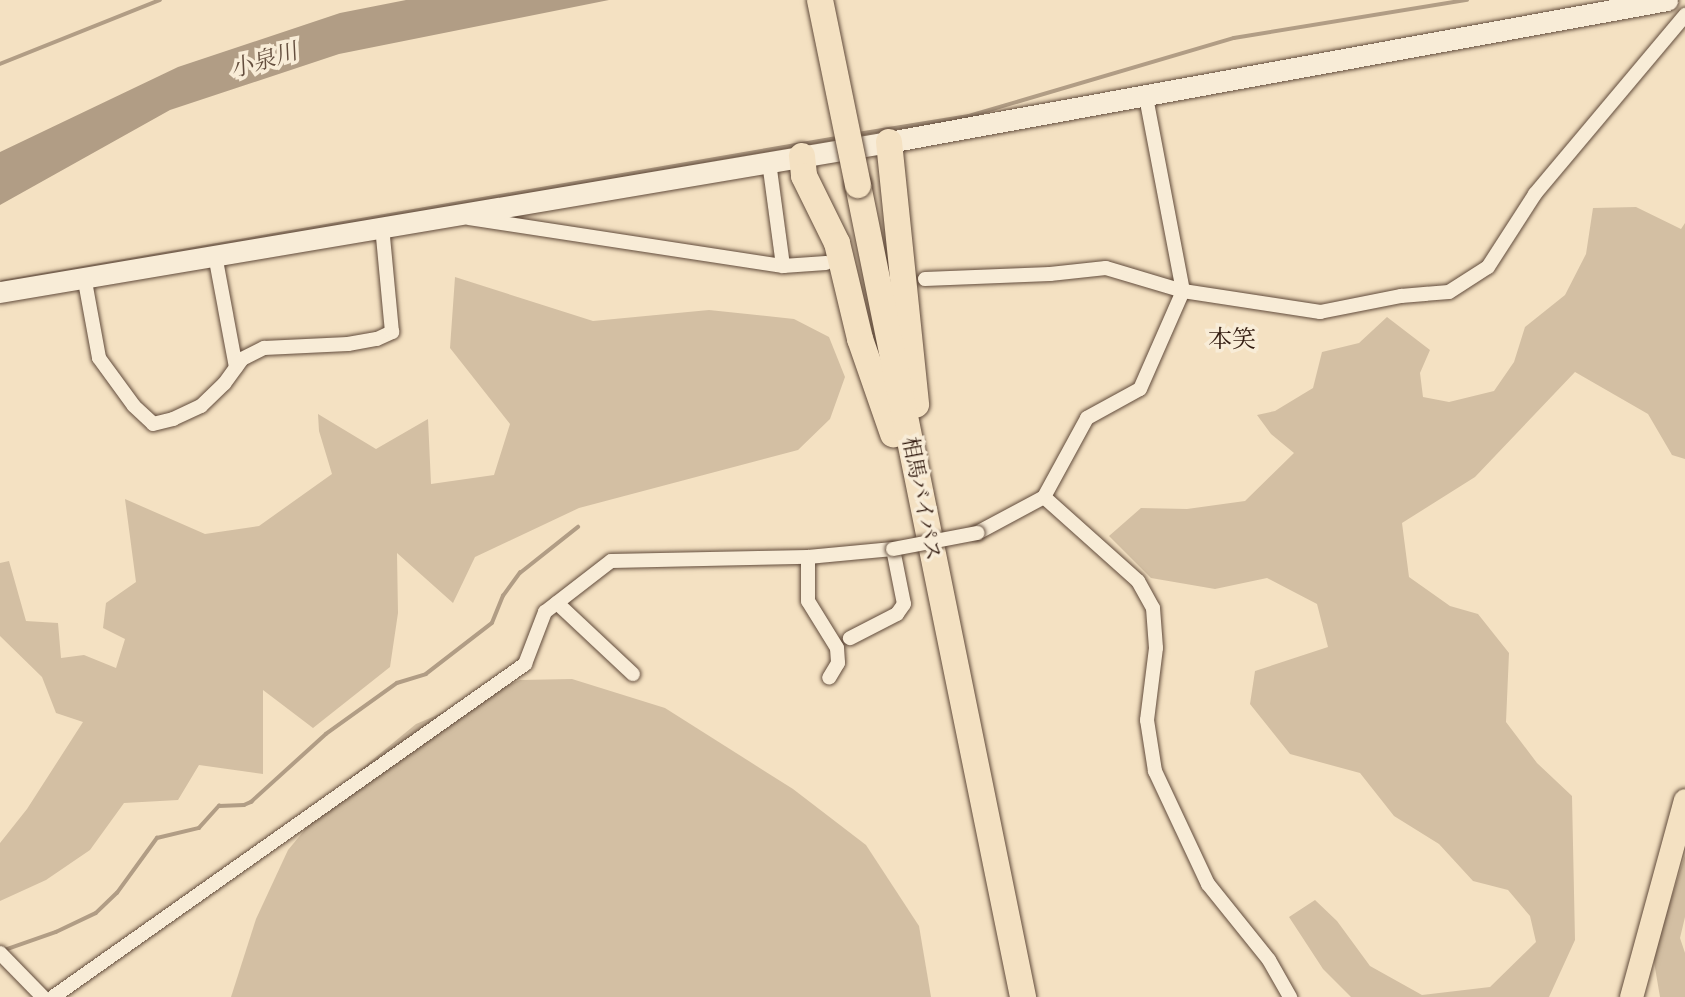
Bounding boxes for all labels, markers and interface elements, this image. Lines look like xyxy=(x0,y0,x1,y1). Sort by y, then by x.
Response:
water label: 小泉川 xyxy=(227,39,301,85)
district label: 本笑 xyxy=(1208,328,1256,356)
street label: 相馬バイパス xyxy=(896,435,944,563)

